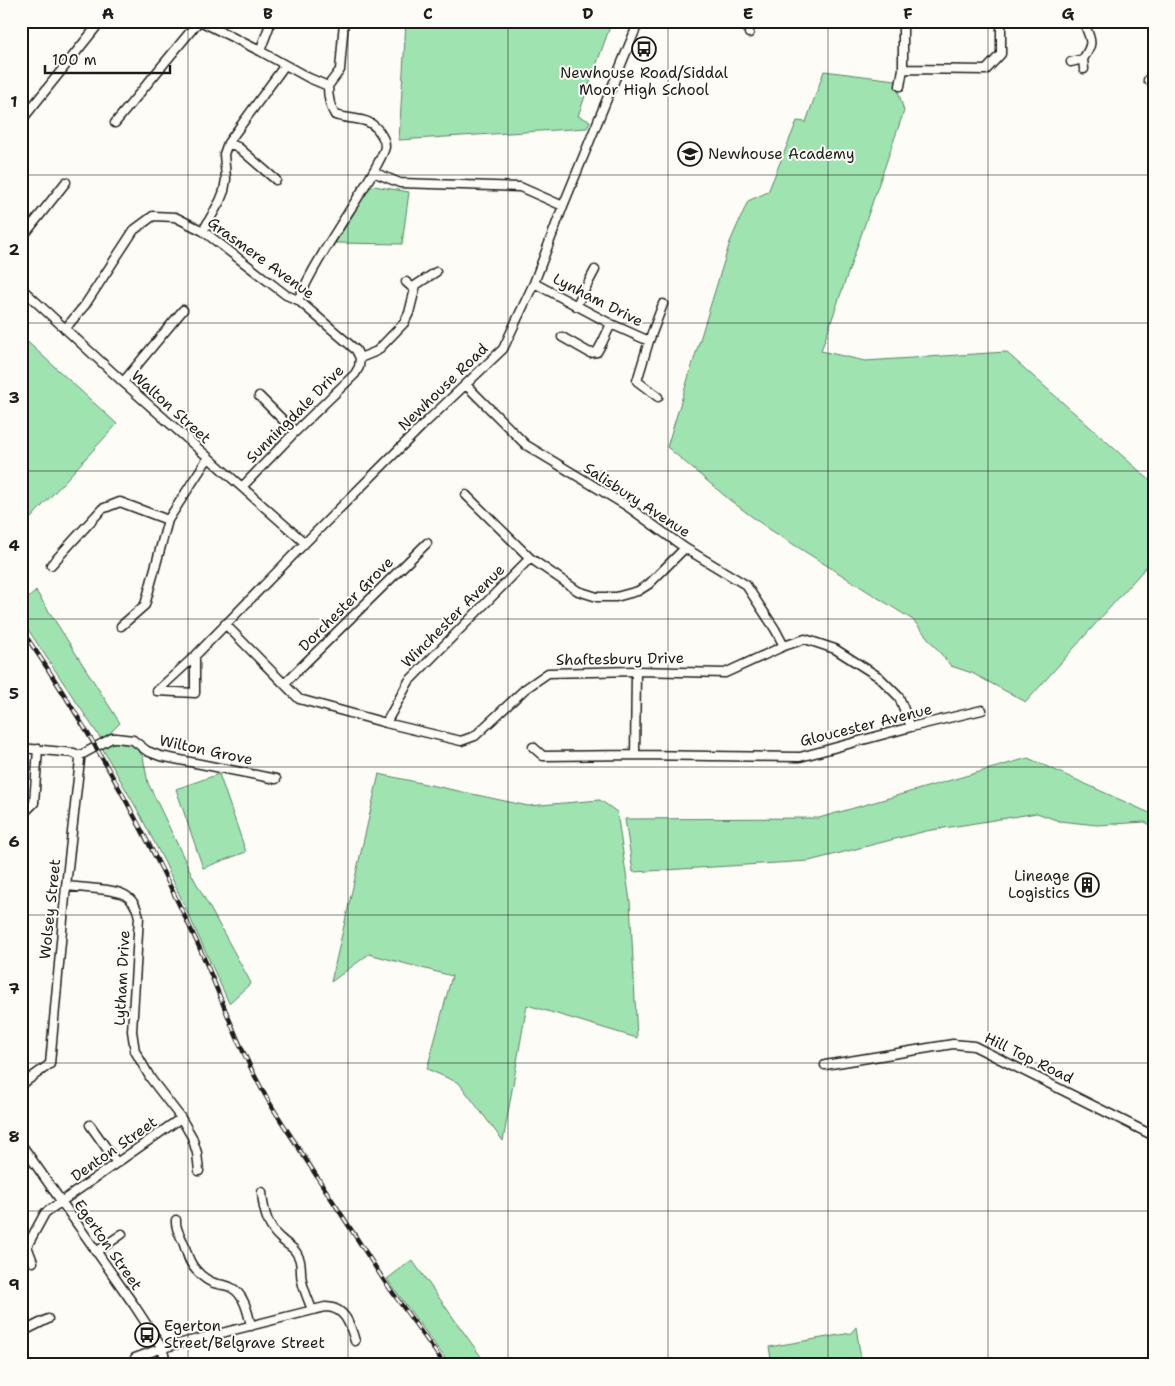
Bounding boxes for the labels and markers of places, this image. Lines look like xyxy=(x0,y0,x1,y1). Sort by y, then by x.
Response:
bus stop icon: Newhouse Road/Siddal Moor High School xyxy=(631,36,657,62)
place label: Newhouse Road/Siddal Moor High School xyxy=(560,63,729,100)
school or university icon: Newhouse Academy xyxy=(677,141,703,167)
place label: Newhouse Academy xyxy=(708,144,855,164)
place label: Lineage Logistics xyxy=(1008,866,1070,903)
building icon: Lineage Logistics xyxy=(1074,872,1100,898)
place label: Egerton Street/Belgrave Street xyxy=(164,1316,325,1353)
bus stop icon: Egerton Street/Belgrave Street xyxy=(134,1322,160,1348)

